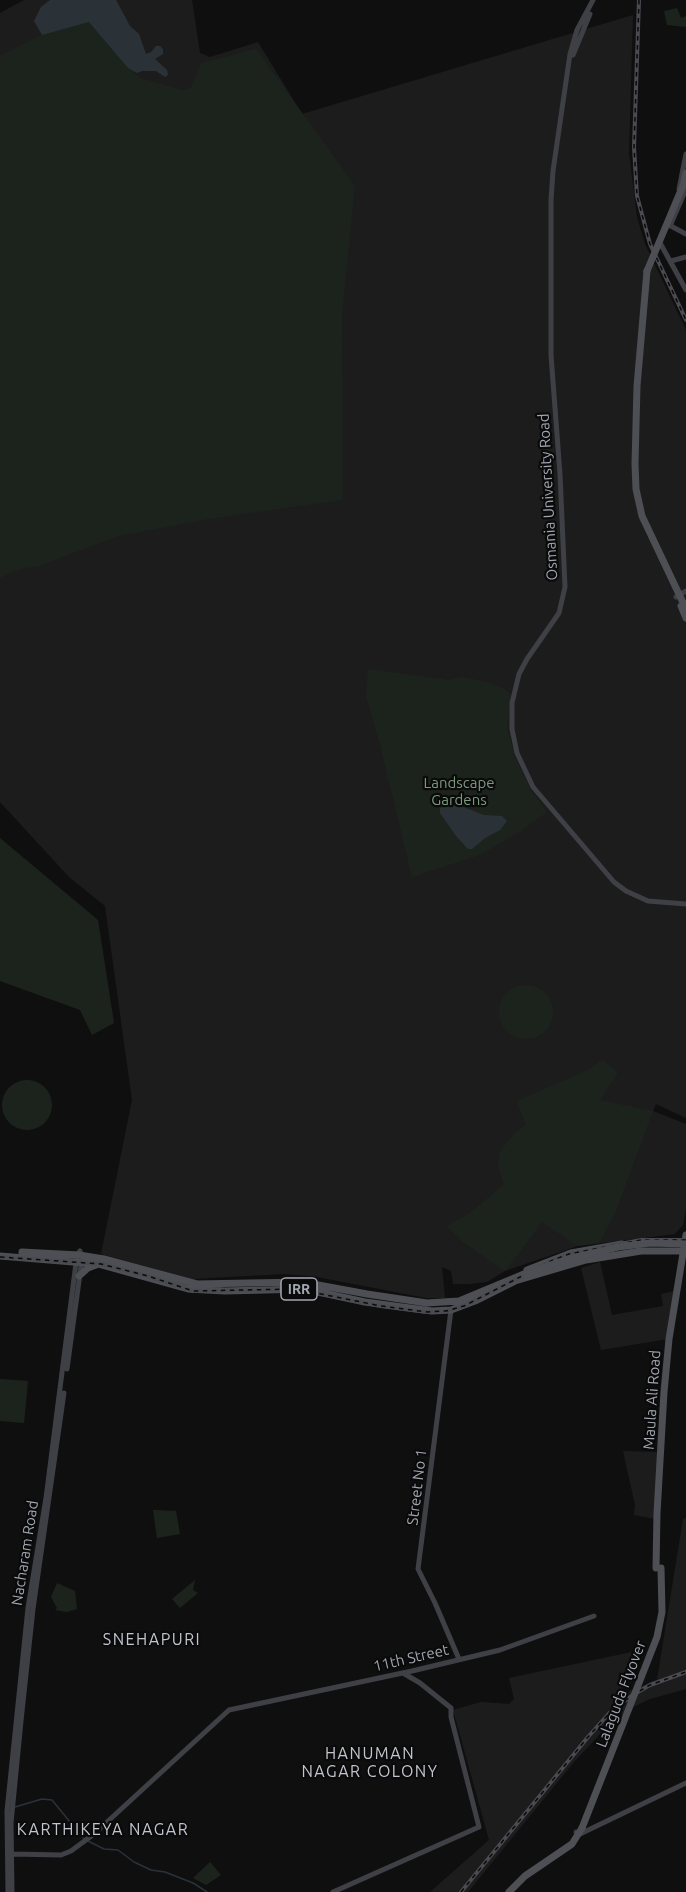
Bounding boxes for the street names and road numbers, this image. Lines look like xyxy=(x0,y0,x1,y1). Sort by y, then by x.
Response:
street label: Osmania University Road xyxy=(535,413,561,581)
road number: IRR xyxy=(281,1278,317,1300)
street label: Maula Ali Road xyxy=(640,1350,664,1450)
street label: Street No 1 xyxy=(403,1448,431,1526)
street label: Nacharam Road xyxy=(8,1499,42,1607)
street label: Lalaguda Flyover xyxy=(592,1638,650,1750)
street label: 11th Street xyxy=(372,1641,450,1675)

